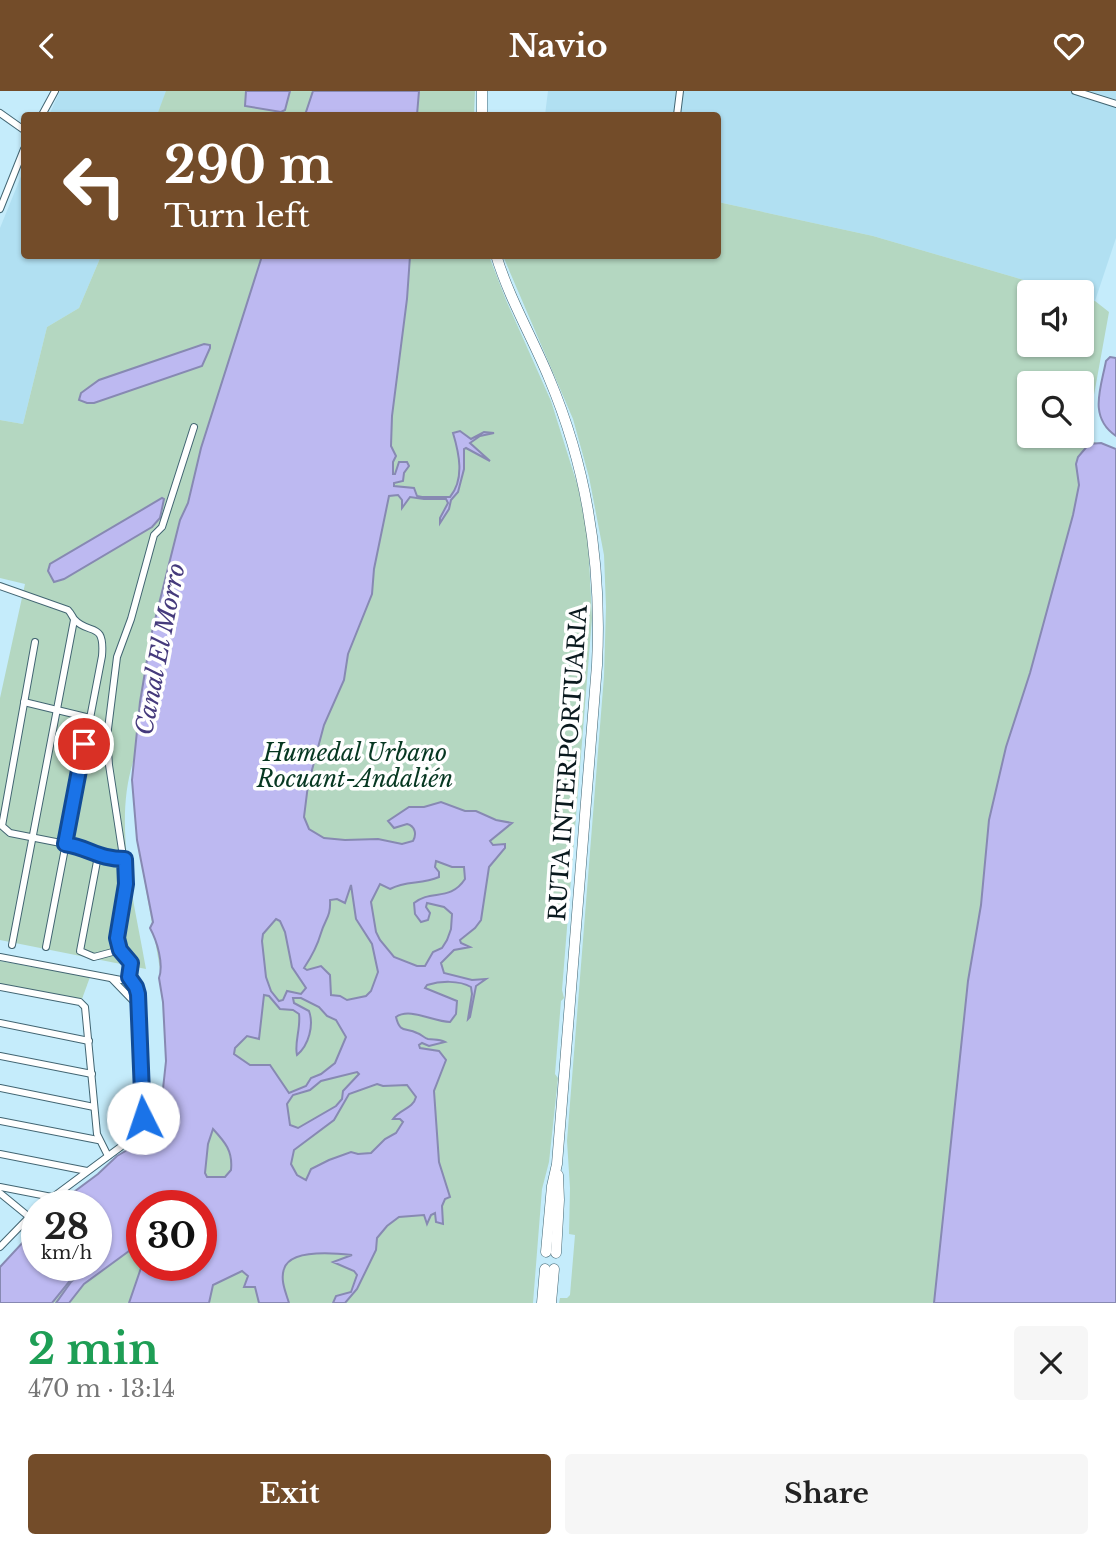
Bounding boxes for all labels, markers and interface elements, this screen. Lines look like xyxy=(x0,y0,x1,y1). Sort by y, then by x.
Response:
text: Navio xyxy=(508,26,608,66)
icon: back xyxy=(28,27,66,65)
icon: heart xyxy=(1050,27,1088,65)
text: 290 m xyxy=(164,135,333,196)
icon: left xyxy=(49,140,140,231)
text: Turn left xyxy=(164,196,310,236)
map controls xyxy=(1017,280,1094,448)
button: sound xyxy=(1017,280,1094,357)
button: search xyxy=(1017,371,1094,448)
water label: Canal El Morro xyxy=(129,561,191,737)
street label: RUTA INTERPORTUARIA xyxy=(543,603,593,922)
pin xyxy=(54,714,114,774)
icon: arrive xyxy=(65,725,103,763)
park label: Humedal Urbano Rocuant-Andalién xyxy=(256,739,453,793)
position arrow xyxy=(106,1081,180,1155)
speed limit sign: 30 xyxy=(126,1190,217,1281)
text: 28 xyxy=(44,1205,89,1248)
text: km/h xyxy=(41,1242,92,1264)
text: 2 min xyxy=(28,1323,159,1375)
button: close xyxy=(1014,1326,1088,1400)
text: 470 m · 13:14 xyxy=(28,1375,175,1403)
button: Exit xyxy=(28,1454,551,1534)
button: Share xyxy=(565,1454,1088,1534)

